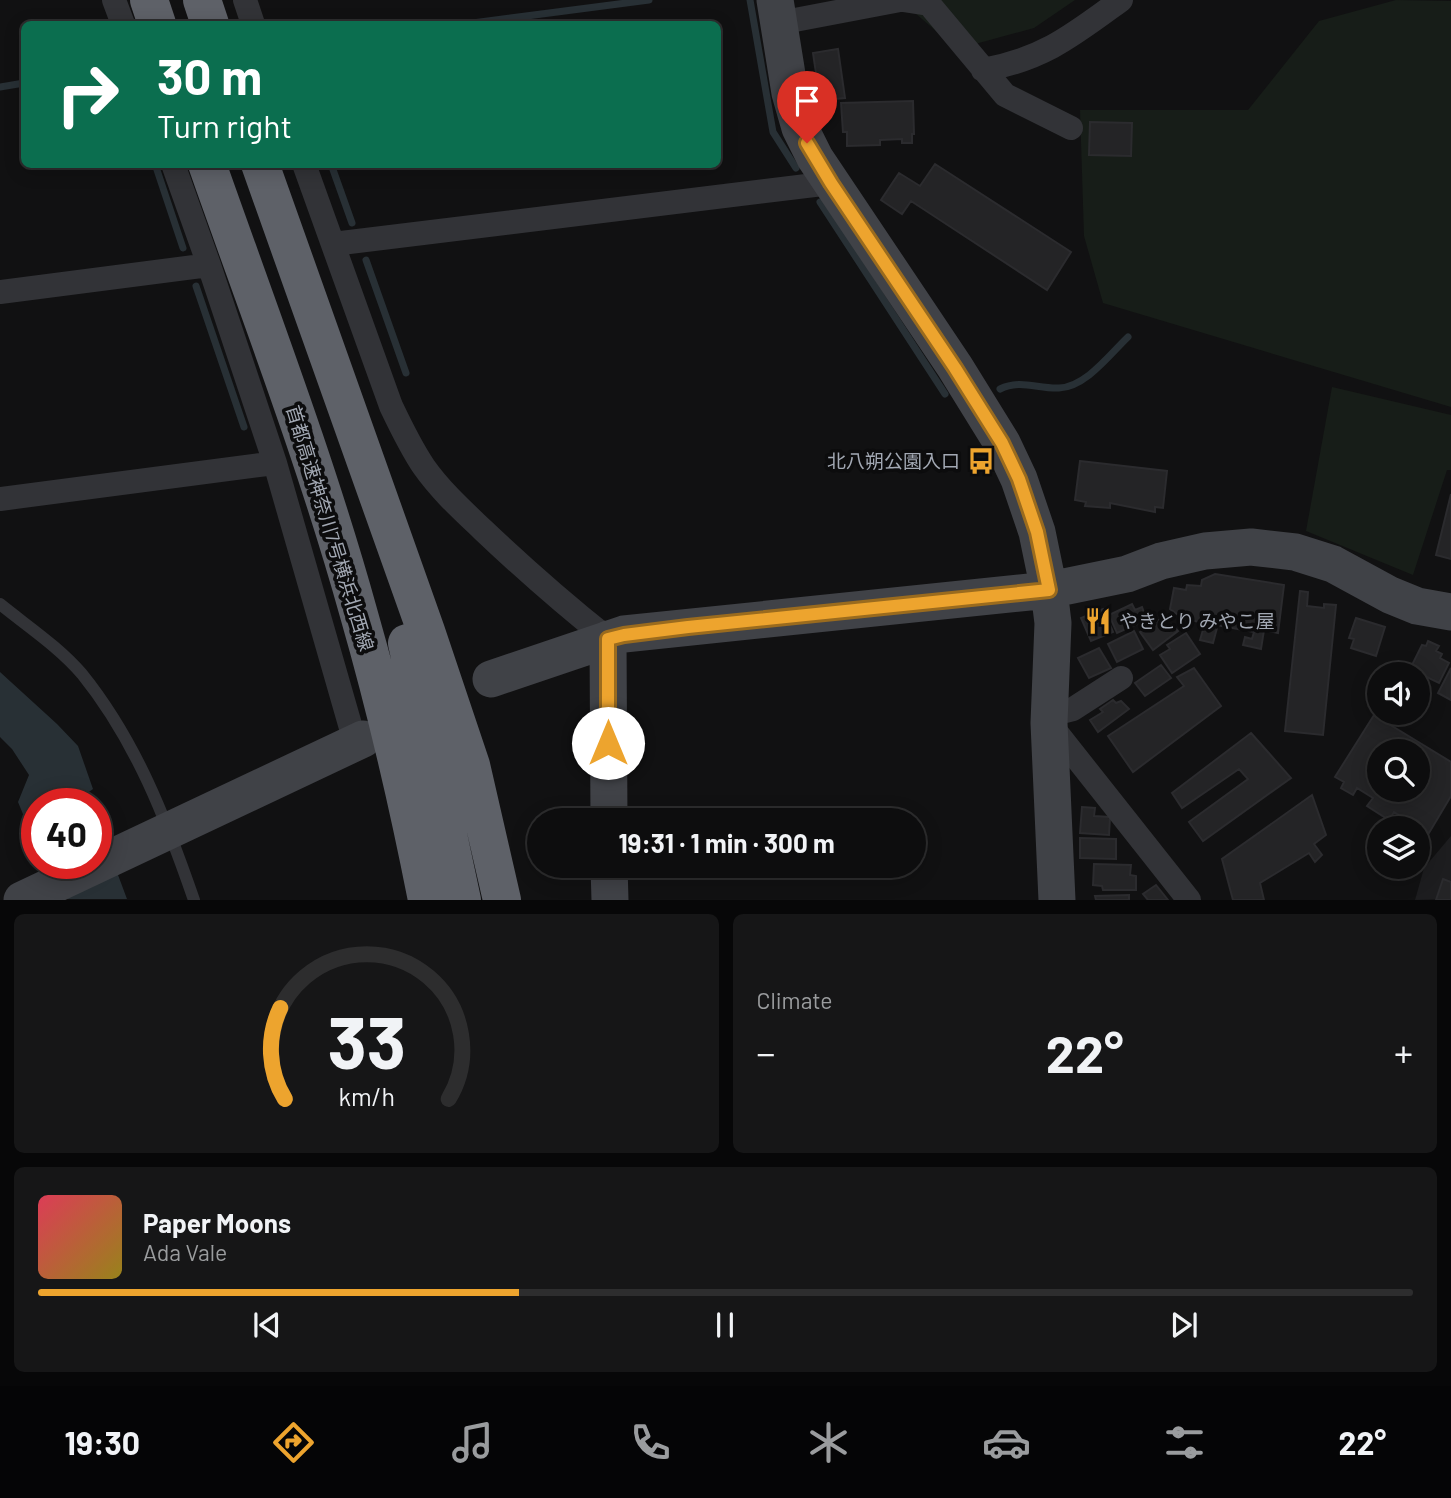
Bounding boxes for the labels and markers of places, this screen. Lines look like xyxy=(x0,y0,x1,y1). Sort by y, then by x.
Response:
pin xyxy=(777,71,837,143)
bus stop icon: 北八朔公園入口 xyxy=(966,446,996,476)
place label: 北八朔公園入口 xyxy=(827,449,960,472)
restaurant icon: やきとり みやこ屋 xyxy=(1083,606,1113,636)
place label: やきとり みやこ屋 xyxy=(1119,609,1275,632)

